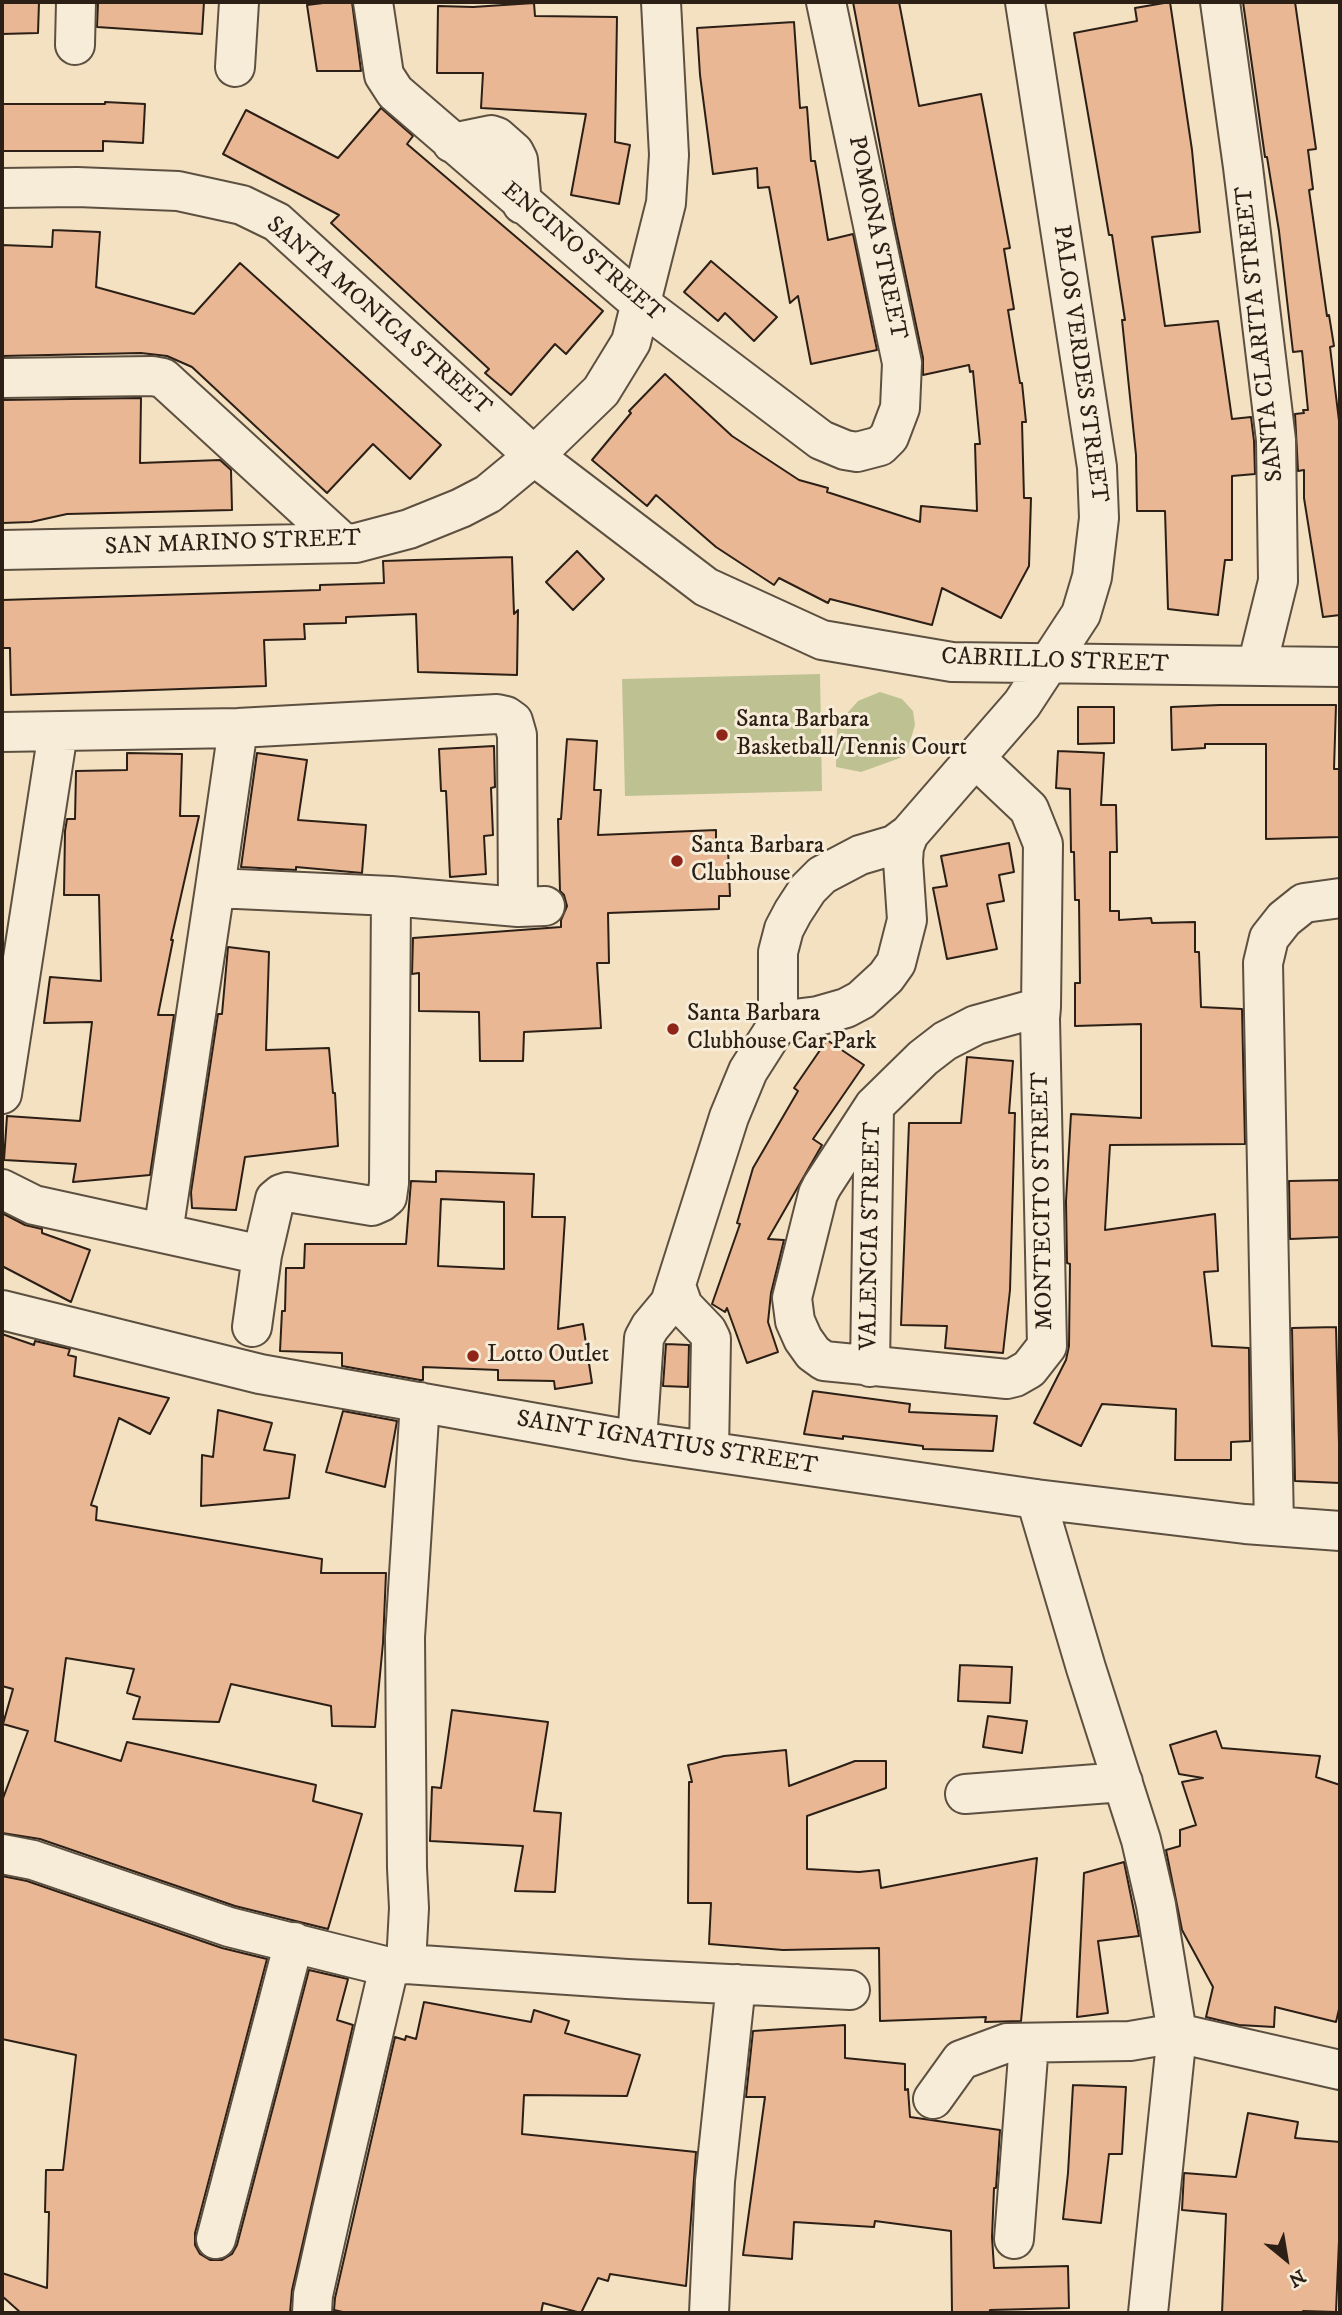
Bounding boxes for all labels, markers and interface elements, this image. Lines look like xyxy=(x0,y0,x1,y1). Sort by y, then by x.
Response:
street label: POMONA STREET xyxy=(840,133,912,343)
street label: ENCINO STREET xyxy=(495,177,669,329)
street label: SANTA CLARITA STREET xyxy=(1231,185,1291,483)
street label: SANTA MONICA STREET xyxy=(260,211,496,423)
street label: PALOS VERDES STREET xyxy=(1045,223,1113,505)
street label: SAN MARINO STREET xyxy=(104,525,362,563)
street label: CABRILLO STREET xyxy=(941,644,1169,680)
place label: Santa Barbara Basketball/Tennis Court xyxy=(736,707,967,763)
marker: Santa Barbara Basketball/Tennis Court xyxy=(714,727,730,743)
place label: Santa Barbara Clubhouse xyxy=(691,833,824,889)
marker: Santa Barbara Clubhouse xyxy=(669,853,685,869)
place label: Santa Barbara Clubhouse Car Park xyxy=(687,1001,877,1057)
marker: Santa Barbara Clubhouse Car Park xyxy=(665,1021,681,1037)
street label: MONTECITO STREET xyxy=(1027,1072,1061,1330)
street label: VALENCIA STREET xyxy=(856,1122,888,1350)
place label: Lotto Outlet xyxy=(487,1342,609,1370)
marker: Lotto Outlet xyxy=(465,1348,481,1364)
street label: SAINT IGNATIUS STREET xyxy=(514,1406,820,1482)
north arrow xyxy=(1251,2224,1321,2294)
text: N xyxy=(1284,2264,1309,2291)

